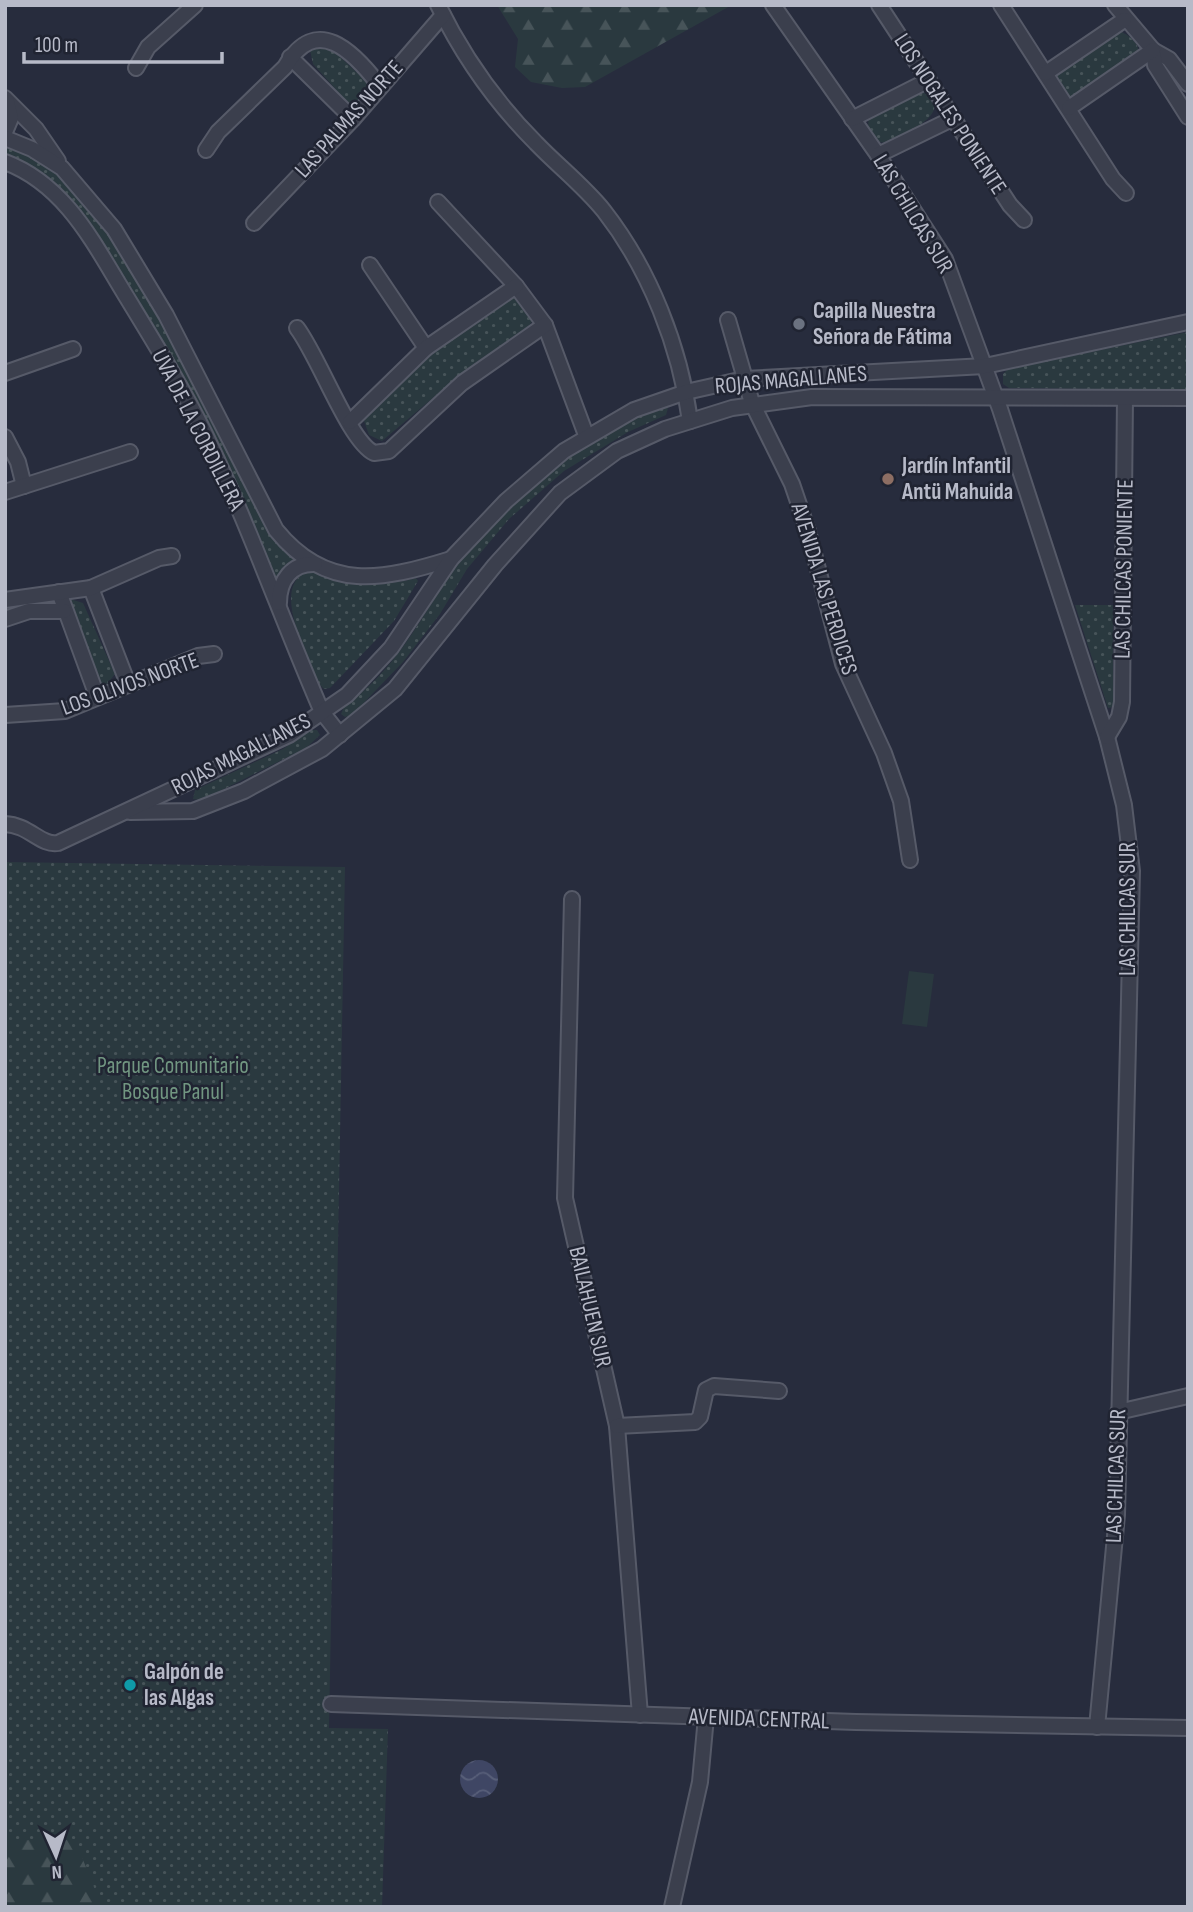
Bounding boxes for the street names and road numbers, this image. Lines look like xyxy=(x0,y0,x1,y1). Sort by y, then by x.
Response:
street label: LOS NOGALES PONIENTE xyxy=(888,28,1012,200)
street label: LAS PALMAS NORTE xyxy=(289,54,409,184)
street label: LAS CHILCAS SUR xyxy=(866,149,960,279)
street label: UVA DE LA CORDILLERA xyxy=(145,345,251,515)
street label: ROJAS MAGALLANES xyxy=(714,359,868,401)
street label: LAS CHILCAS PONIENTE xyxy=(1108,479,1140,659)
street label: AVENIDA LAS PERDICES xyxy=(784,499,863,678)
street label: LOS OLIVOS NORTE xyxy=(57,646,203,722)
street label: ROJAS MAGALLANES xyxy=(167,707,315,801)
street label: LAS CHILCAS SUR xyxy=(1114,842,1142,976)
street label: BAILAHUEN SUR xyxy=(563,1244,618,1370)
street label: LAS CHILCAS SUR xyxy=(1100,1408,1132,1543)
street label: AVENIDA CENTRAL xyxy=(687,1703,830,1735)

